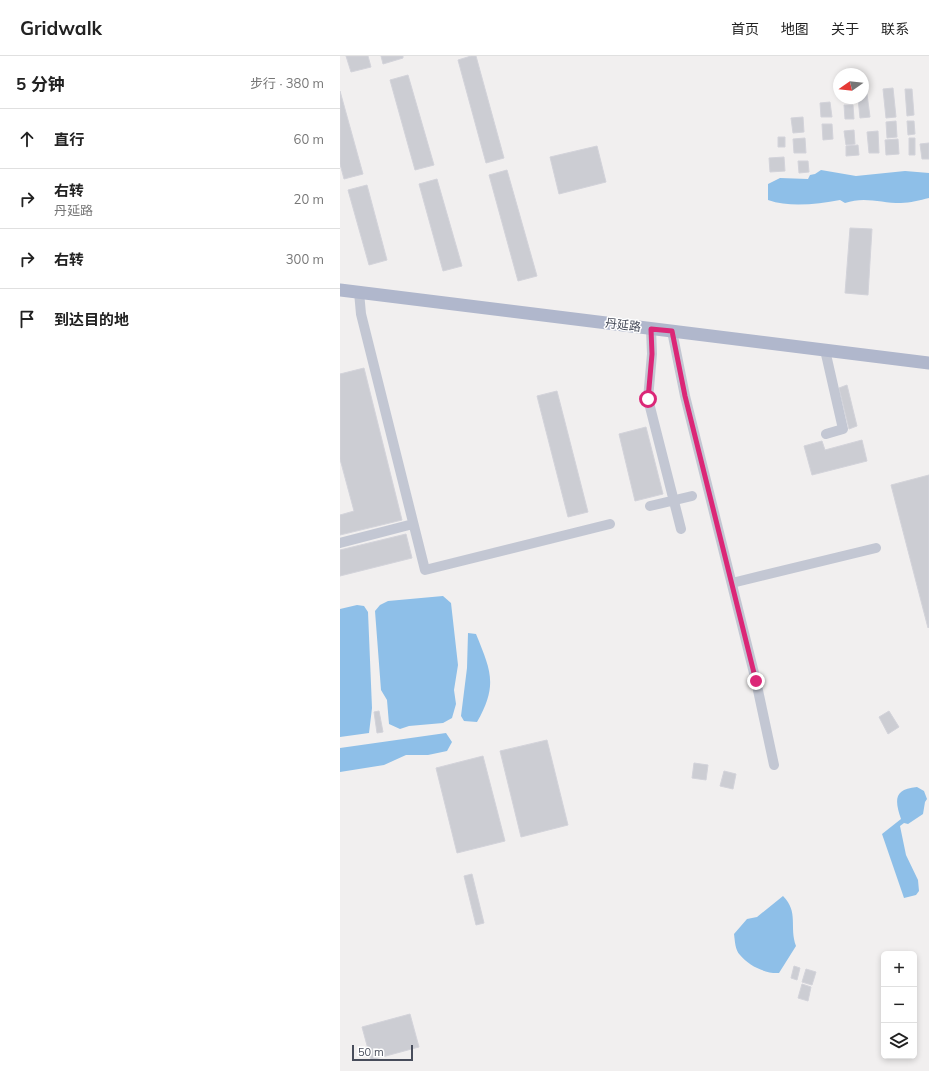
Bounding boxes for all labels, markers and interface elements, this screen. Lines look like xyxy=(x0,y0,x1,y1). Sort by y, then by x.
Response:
text: Gridwalk xyxy=(20,16,102,40)
text: 首页 xyxy=(731,20,759,38)
text: 地图 xyxy=(781,20,809,38)
text: 关于 xyxy=(831,20,859,38)
text: 联系 xyxy=(881,20,909,38)
north arrow xyxy=(833,68,869,104)
text: 5 分钟 xyxy=(16,73,65,94)
text: 步行 · 380 m xyxy=(250,75,324,91)
icon: ahead xyxy=(16,128,38,150)
text: 直行 xyxy=(54,130,84,149)
text: 60 m xyxy=(294,131,324,147)
text: 右转 xyxy=(54,181,84,200)
icon: right xyxy=(16,188,38,210)
text: 20 m xyxy=(294,191,324,207)
text: 丹延路 xyxy=(54,202,93,218)
icon: right xyxy=(16,248,38,270)
text: 右转 xyxy=(54,250,84,269)
text: 300 m xyxy=(286,251,324,267)
icon: arrive xyxy=(16,308,38,330)
text: 到达目的地 xyxy=(54,310,129,329)
street label: 丹延路 xyxy=(604,315,642,334)
route start xyxy=(639,390,657,408)
route end xyxy=(747,672,765,690)
map controls xyxy=(881,951,917,1059)
button: + xyxy=(881,951,917,987)
button: − xyxy=(881,987,917,1023)
button: layers xyxy=(881,1023,917,1059)
scale bar xyxy=(352,1043,413,1062)
text: 50 m xyxy=(358,1045,384,1059)

